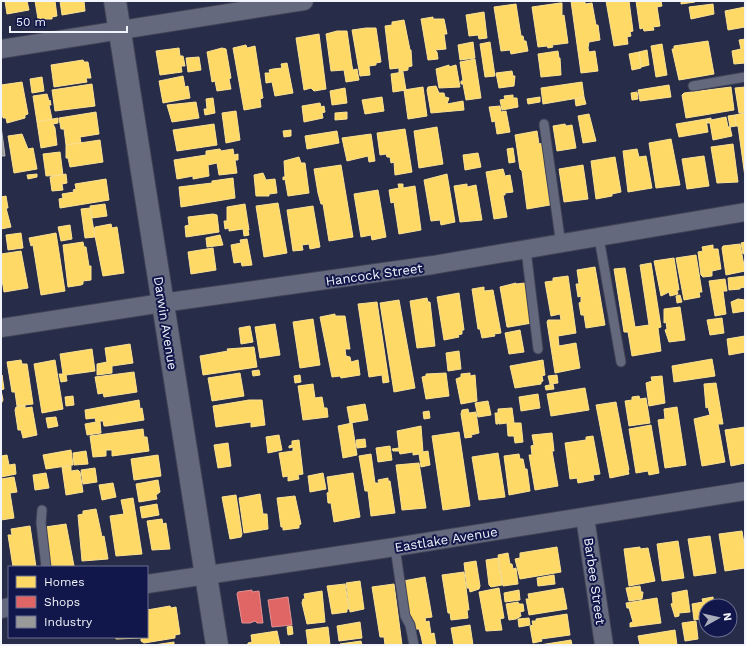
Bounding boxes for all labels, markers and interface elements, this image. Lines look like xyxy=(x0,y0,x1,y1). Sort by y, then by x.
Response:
scale bar xyxy=(10,8,127,34)
text: 50 m xyxy=(16,15,46,29)
street label: Hancock Street xyxy=(325,260,424,289)
street label: Darwin Avenue xyxy=(151,275,180,371)
street label: Eastlake Avenue xyxy=(394,524,499,555)
street label: Barbee Street xyxy=(581,537,608,626)
legend xyxy=(8,566,148,638)
text: Homes xyxy=(44,575,85,589)
text: Shops xyxy=(44,595,80,609)
north arrow xyxy=(698,598,738,638)
text: N xyxy=(720,612,734,622)
text: Industry xyxy=(44,615,93,629)

